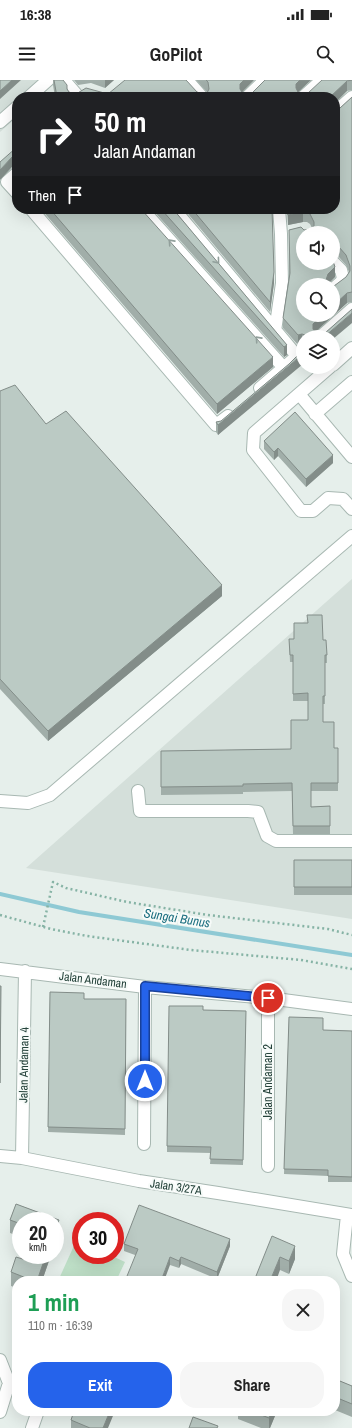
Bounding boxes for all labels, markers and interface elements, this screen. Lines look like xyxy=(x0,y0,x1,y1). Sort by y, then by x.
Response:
text: 16:38 xyxy=(20,4,51,25)
text: GoPilot xyxy=(150,42,202,67)
icon: menu xyxy=(16,43,38,65)
icon: search xyxy=(314,43,336,65)
text: 50 m xyxy=(94,103,146,141)
icon: right xyxy=(28,108,80,160)
text: Jalan Andaman xyxy=(94,139,196,164)
icon: arrive xyxy=(64,184,86,206)
text: Then xyxy=(28,185,56,206)
map controls xyxy=(296,226,340,374)
button: sound xyxy=(296,226,340,270)
one-way arrow xyxy=(169,239,176,246)
one-way arrow xyxy=(213,256,220,263)
button: search xyxy=(296,278,340,322)
button: layers xyxy=(296,330,340,374)
one-way arrow xyxy=(255,336,262,344)
water label: Sungai Bunus xyxy=(143,904,211,932)
street label: Jalan Andaman xyxy=(58,968,128,992)
pin xyxy=(251,981,285,1015)
icon: arrive xyxy=(257,987,279,1009)
street label: Jalan Andaman 4 xyxy=(15,1026,33,1103)
street label: Jalan Andaman 2 xyxy=(260,1044,276,1120)
position arrow xyxy=(124,1060,166,1102)
street label: Jalan 3/27A xyxy=(149,1175,203,1199)
speed limit sign: 30 xyxy=(72,1212,124,1264)
text: 20 xyxy=(29,1219,47,1246)
text: km/h xyxy=(29,1241,47,1254)
text: 1 min xyxy=(28,1286,79,1318)
button: close xyxy=(282,1289,324,1331)
text: 110 m · 16:39 xyxy=(28,1317,92,1334)
button: Exit xyxy=(28,1362,172,1408)
button: Share xyxy=(180,1362,324,1408)

